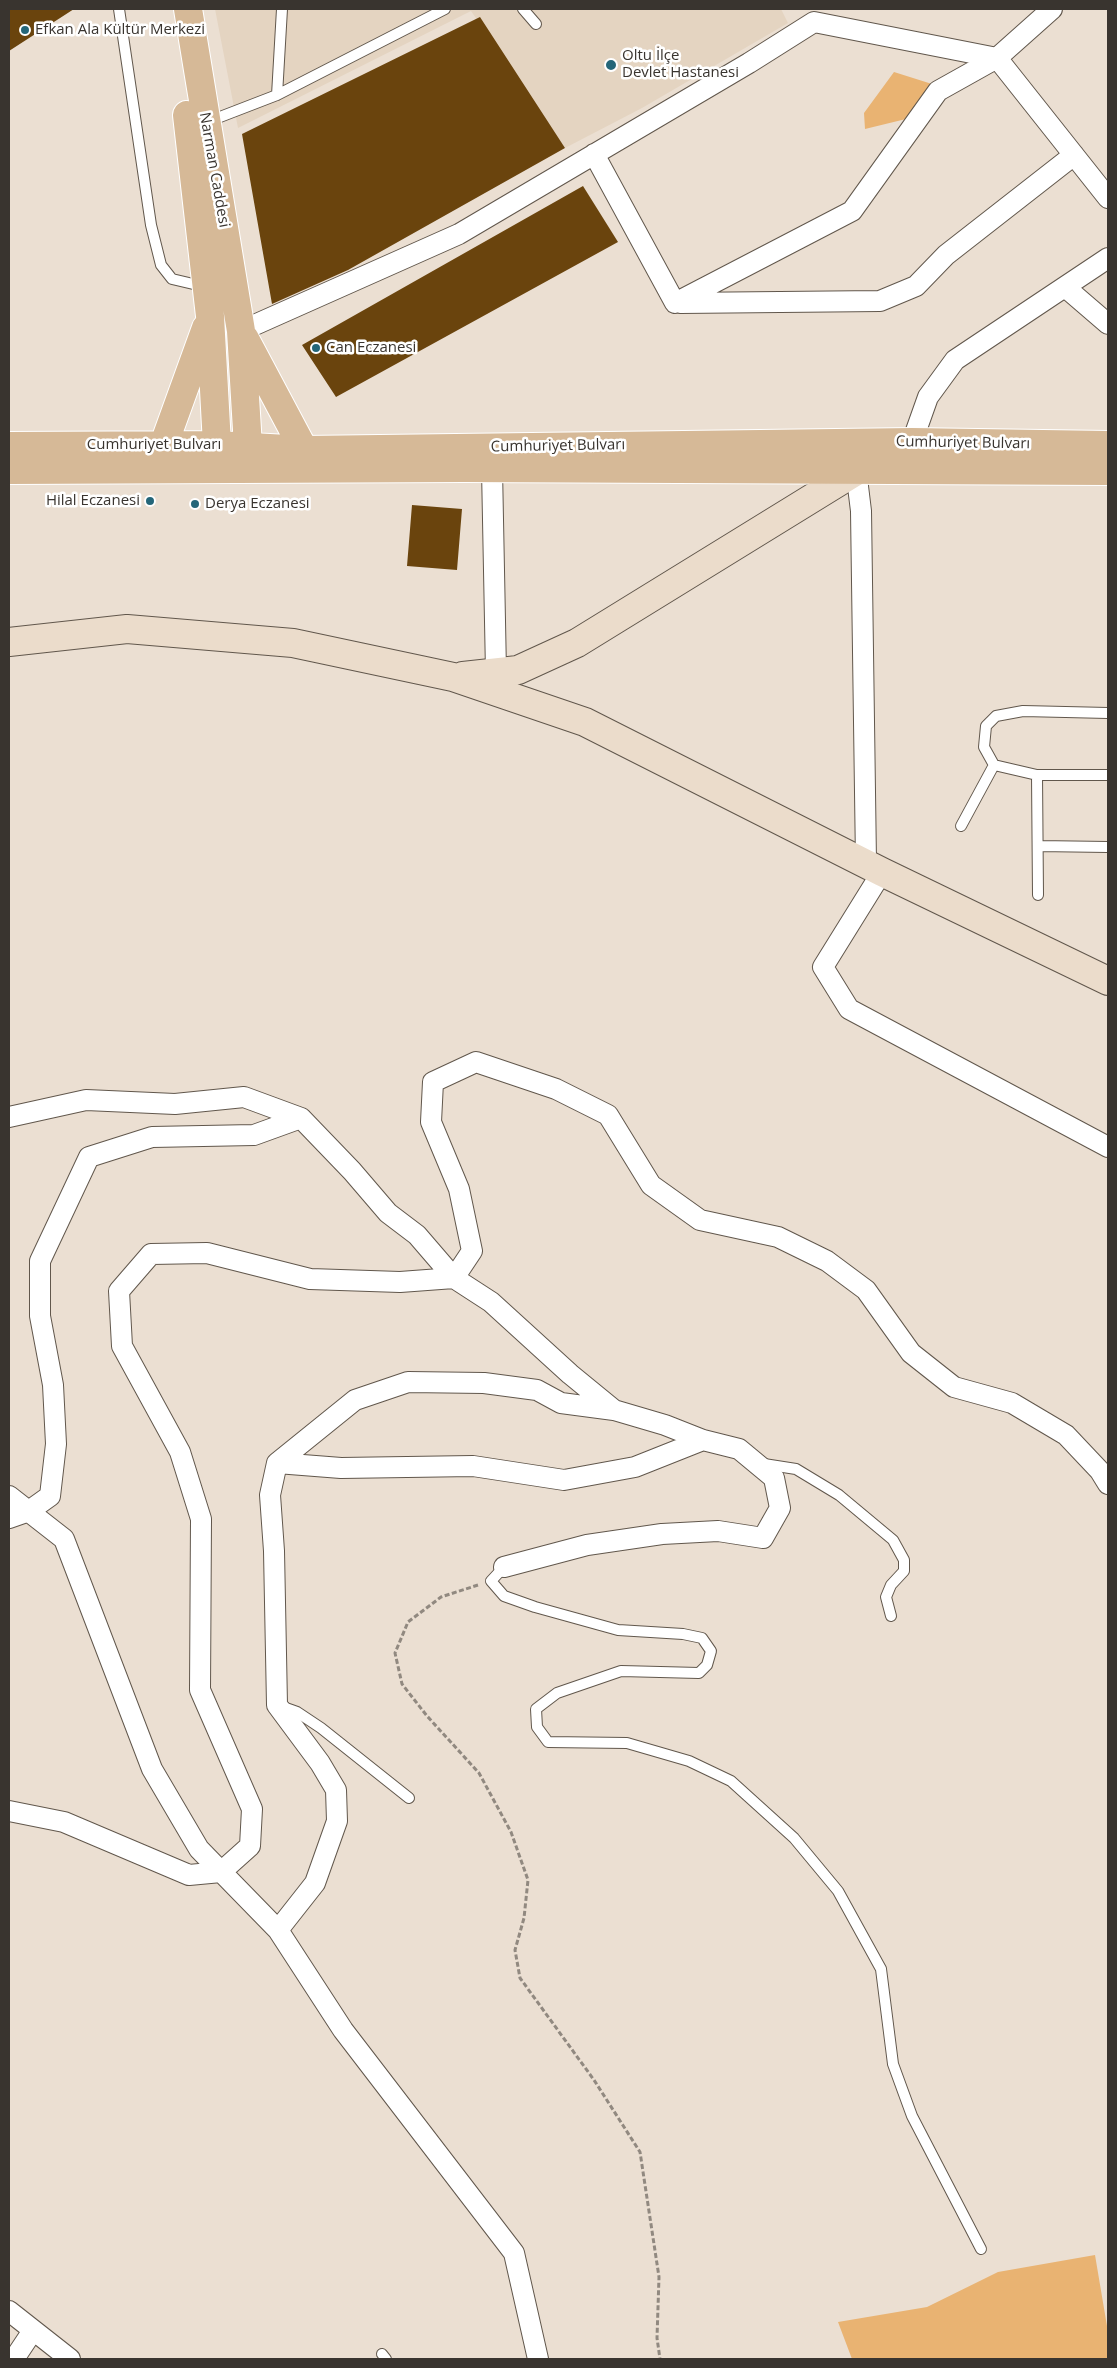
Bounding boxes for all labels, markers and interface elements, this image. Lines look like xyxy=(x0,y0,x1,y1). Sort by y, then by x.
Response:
place label: Efkan Ala Kültür Merkezi xyxy=(35,21,205,39)
marker: Efkan Ala Kültür Merkezi xyxy=(19,24,31,36)
place label: Oltu İlçe Devlet Hastanesi xyxy=(622,47,739,82)
marker: Oltu İlçe Devlet Hastanesi xyxy=(604,58,618,72)
street label: Narman Caddesi xyxy=(195,111,233,229)
place label: Can Eczanesi xyxy=(326,339,416,357)
marker: Can Eczanesi xyxy=(310,342,322,354)
street label: Cumhuriyet Bulvarı xyxy=(896,433,1030,453)
street label: Cumhuriyet Bulvarı xyxy=(87,436,221,454)
street label: Cumhuriyet Bulvarı xyxy=(491,436,625,456)
place label: Hilal Eczanesi xyxy=(46,492,140,510)
marker: Hilal Eczanesi xyxy=(144,495,156,507)
place label: Derya Eczanesi xyxy=(205,495,310,513)
marker: Derya Eczanesi xyxy=(189,498,201,510)

